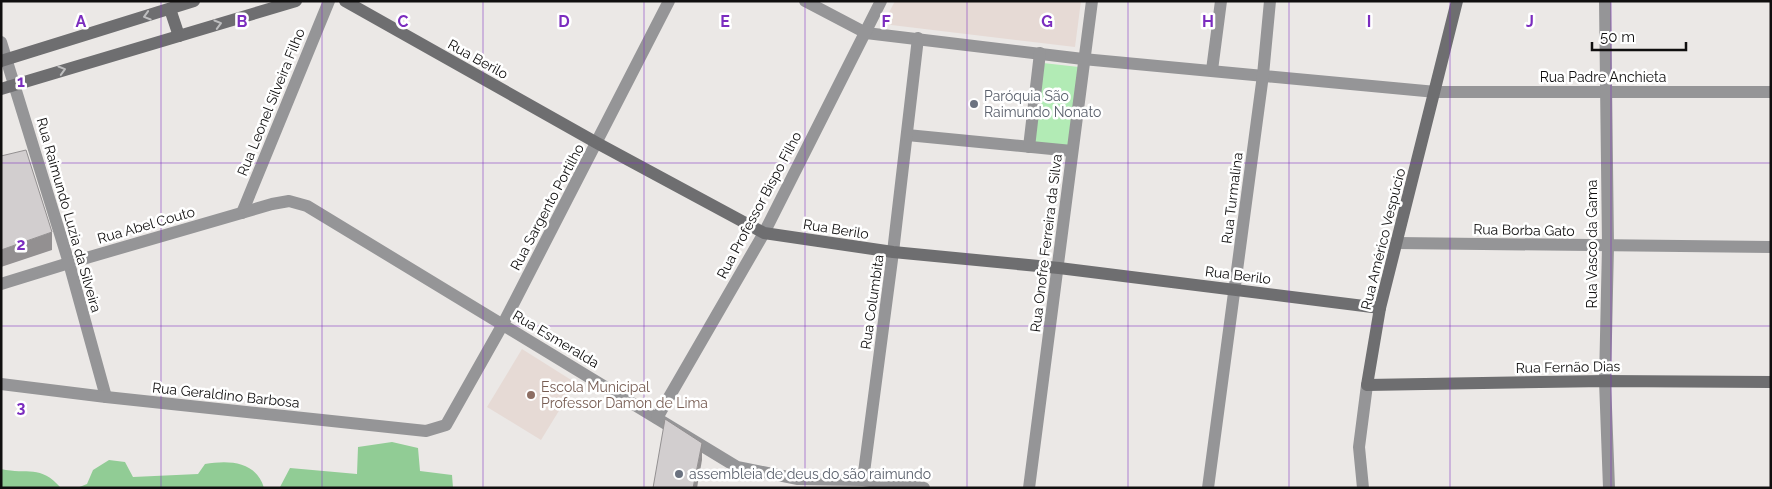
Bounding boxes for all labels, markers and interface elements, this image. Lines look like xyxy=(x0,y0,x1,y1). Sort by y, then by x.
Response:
one-way arrow xyxy=(144,10,152,20)
text: A xyxy=(76,12,87,31)
text: B xyxy=(237,12,248,31)
text: C xyxy=(398,12,409,31)
text: D xyxy=(558,12,570,31)
text: E xyxy=(720,12,730,31)
text: F xyxy=(881,12,891,31)
text: G xyxy=(1041,12,1053,31)
text: H xyxy=(1202,12,1214,31)
text: I xyxy=(1367,12,1371,31)
text: J xyxy=(1526,12,1534,31)
one-way arrow xyxy=(213,20,221,30)
scale bar xyxy=(1592,20,1686,52)
street label: Rua Leonel Silveira Filho xyxy=(234,26,308,178)
text: 50 m xyxy=(1600,28,1635,46)
street label: Rua Berilo xyxy=(445,36,511,82)
one-way arrow xyxy=(57,66,65,76)
street label: Rua Padre Anchieta xyxy=(1540,69,1666,85)
text: 1 xyxy=(17,72,25,91)
place label: Paróquia São Raimundo Nonato xyxy=(984,88,1101,120)
marker: Paróquia São Raimundo Nonato xyxy=(968,98,980,110)
street label: Rua Raimundo Luzia da Silveira xyxy=(33,116,105,314)
street label: Rua Professor Bispo Filho xyxy=(713,129,805,281)
street label: Rua Sargento Portilho xyxy=(507,141,587,273)
street label: Rua Turmalina xyxy=(1218,151,1246,245)
street label: Rua Onofre Ferreira da Silva xyxy=(1027,153,1065,333)
street label: Rua Américo Vespúcio xyxy=(1358,167,1408,311)
street label: Rua Vasco da Gama xyxy=(1584,180,1600,308)
street label: Rua Abel Couto xyxy=(95,203,197,247)
street label: Rua Berilo xyxy=(802,216,870,242)
street label: Rua Borba Gato xyxy=(1473,221,1575,239)
text: 2 xyxy=(16,235,26,254)
street label: Rua Columbita xyxy=(857,254,887,350)
street label: Rua Berilo xyxy=(1204,263,1272,287)
street label: Rua Esmeralda xyxy=(510,307,602,371)
street label: Rua Fernão Dias xyxy=(1516,358,1621,376)
street label: Rua Geraldino Barbosa xyxy=(151,379,301,411)
place label: Escola Municipal Professor Damon de Lima xyxy=(541,379,708,411)
marker: Escola Municipal Professor Damon de Lima xyxy=(525,389,537,401)
text: 3 xyxy=(17,398,26,417)
place label: assembleia de deus do são raimundo xyxy=(689,466,931,482)
marker: assembleia de deus do são raimundo xyxy=(673,468,685,480)

